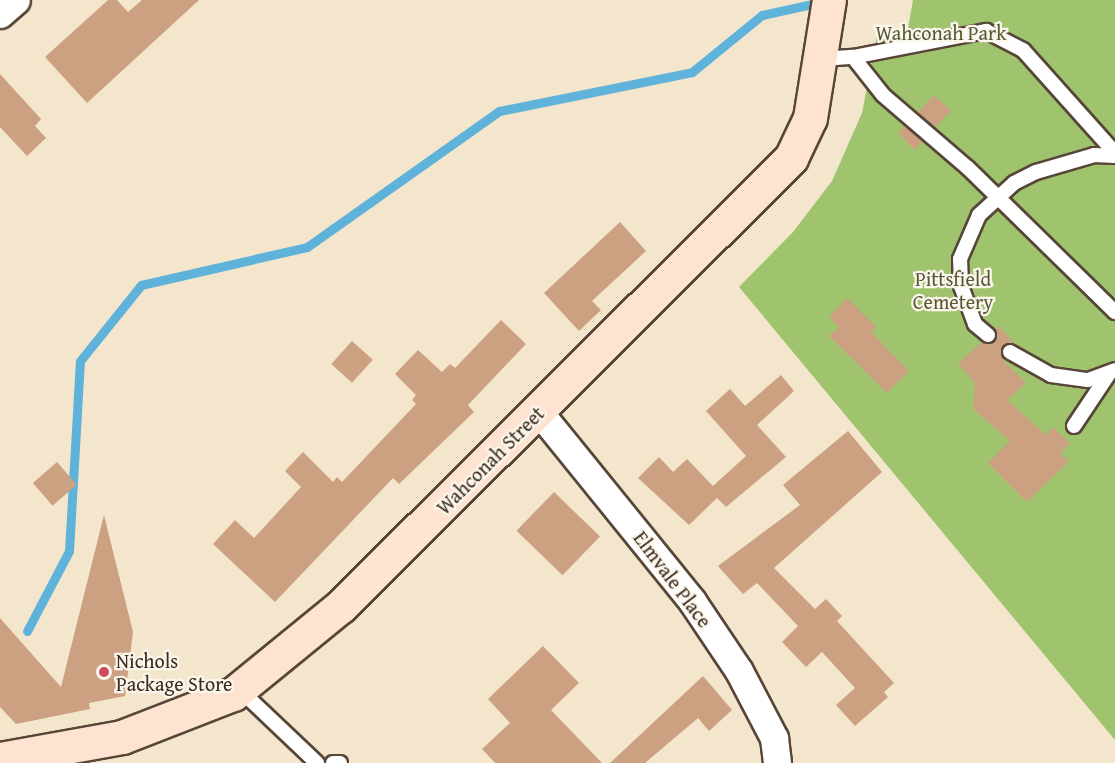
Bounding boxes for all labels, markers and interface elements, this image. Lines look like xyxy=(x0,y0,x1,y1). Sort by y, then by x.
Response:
park label: Wahconah Park xyxy=(876,20,1006,44)
park label: Pittsfield Cemetery xyxy=(913,267,993,314)
street label: Wahconah Street xyxy=(431,401,549,519)
street label: Elmvale Place xyxy=(629,526,717,632)
place label: Nichols Package Store xyxy=(116,648,232,695)
marker: Nichols Package Store xyxy=(97,665,111,679)

